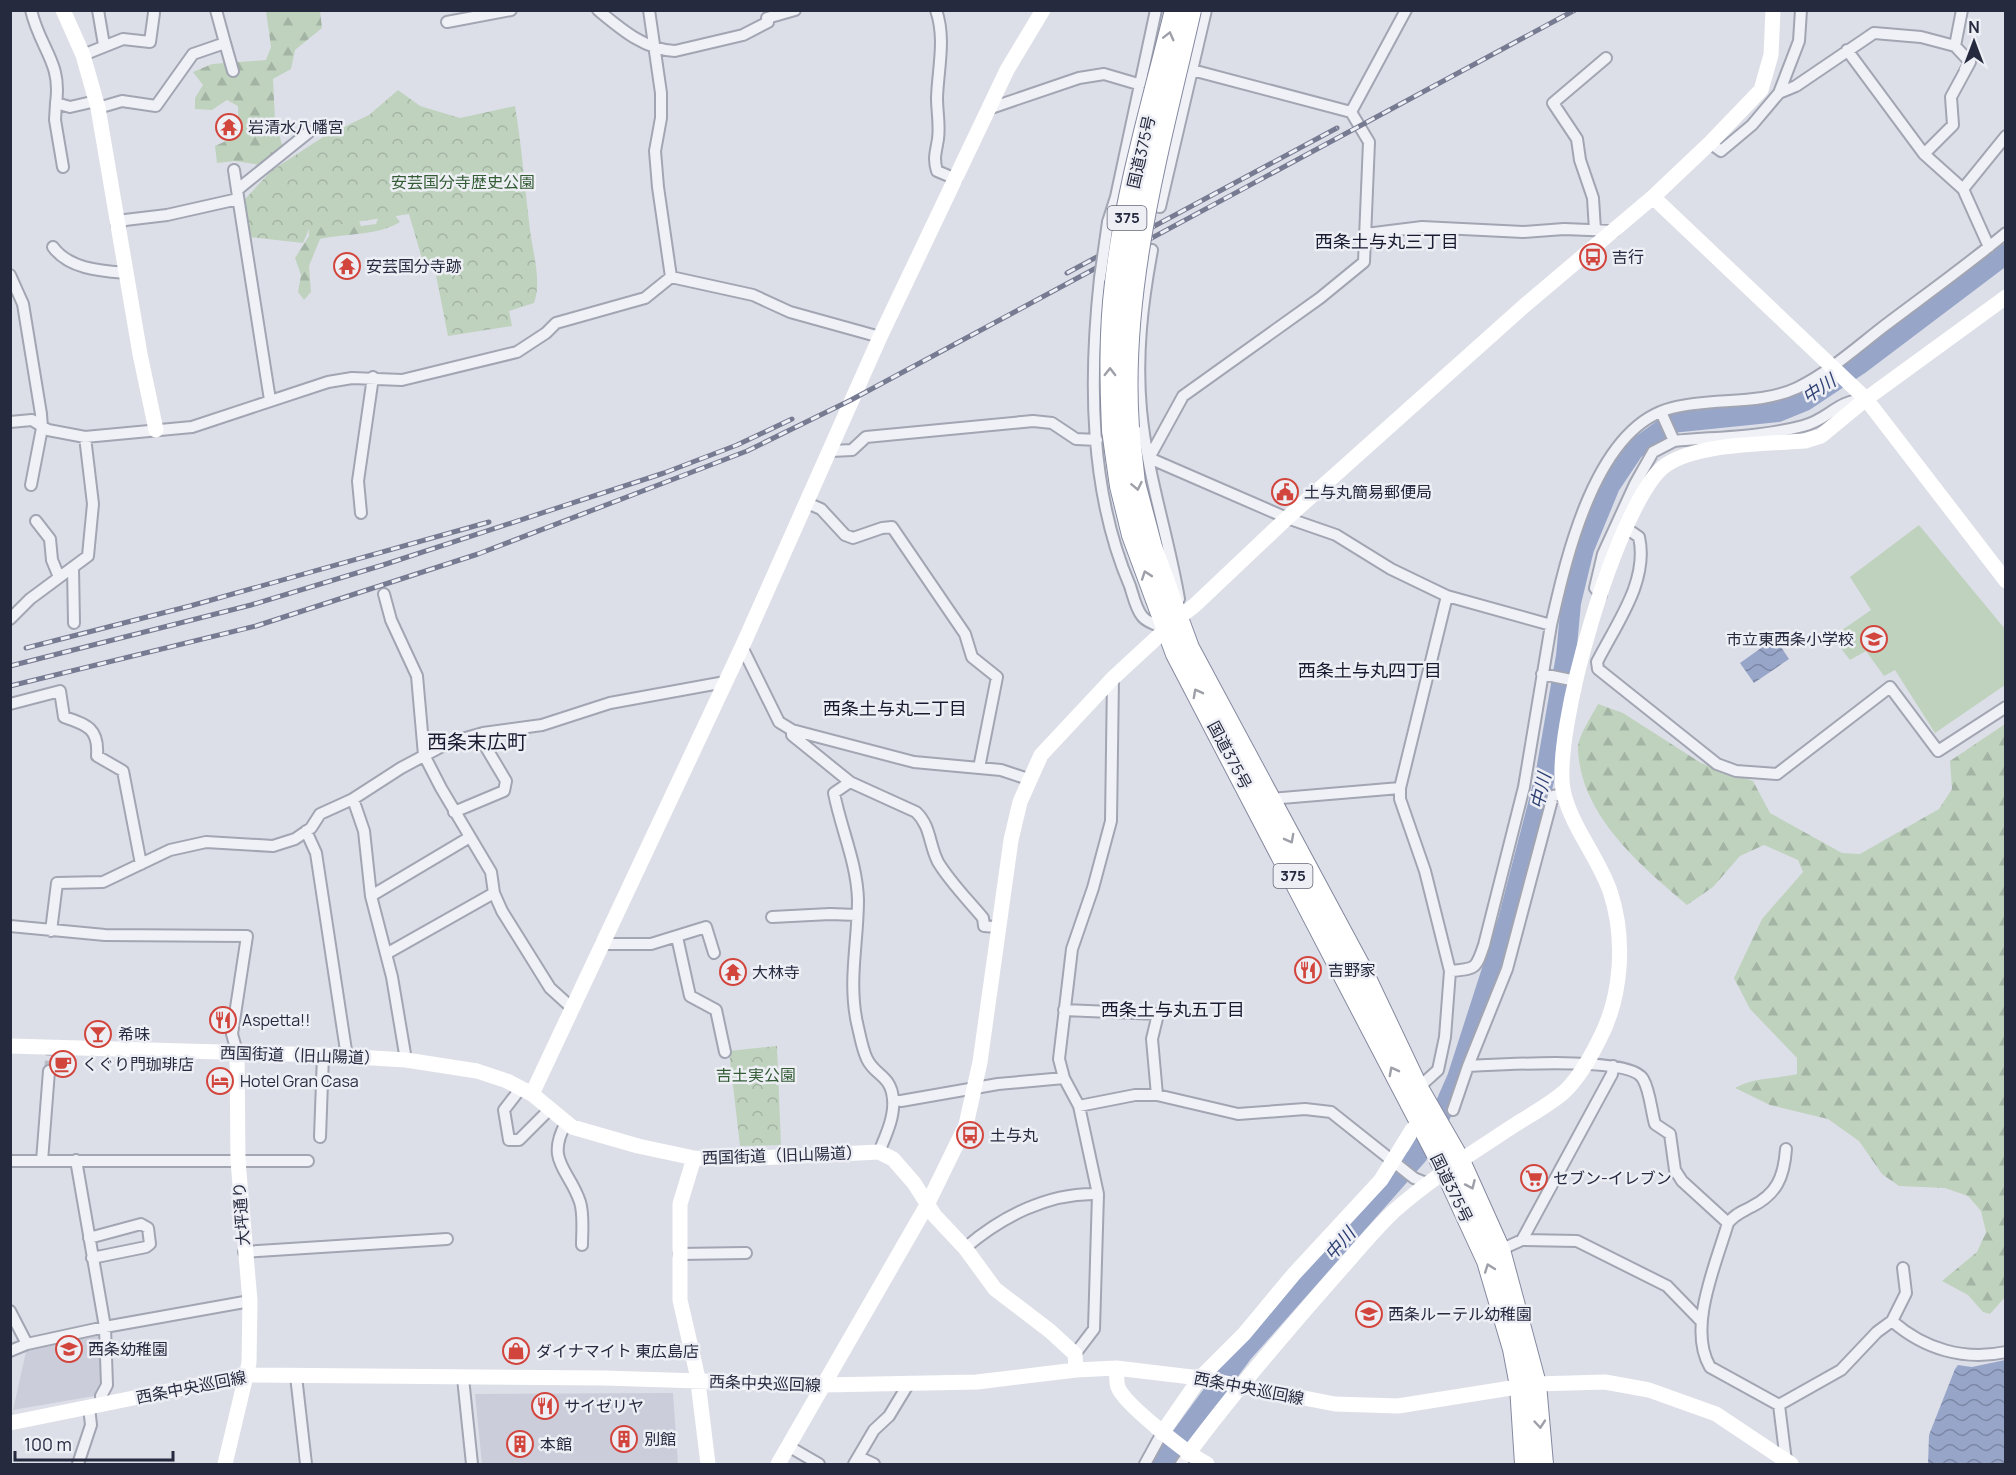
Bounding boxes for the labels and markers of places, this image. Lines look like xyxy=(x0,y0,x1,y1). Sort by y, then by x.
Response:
temple icon: 岩清水八幡宮 xyxy=(214,112,244,142)
place label: 岩清水八幡宮 xyxy=(248,116,344,138)
bus stop icon: 吉行 xyxy=(1578,242,1608,272)
place label: 吉行 xyxy=(1612,246,1644,268)
temple icon: 安芸国分寺跡 xyxy=(332,251,362,281)
place label: 安芸国分寺跡 xyxy=(366,255,462,277)
public building icon: 土与丸簡易郵便局 xyxy=(1270,477,1300,507)
place label: 土与丸簡易郵便局 xyxy=(1304,481,1432,503)
school or university icon: 市立東西条小学校 xyxy=(1859,624,1889,654)
place label: 市立東西条小学校 xyxy=(1726,628,1854,650)
restaurant icon: 吉野家 xyxy=(1293,955,1323,985)
temple icon: 大林寺 xyxy=(718,957,748,987)
place label: 吉野家 xyxy=(1328,959,1376,981)
place label: 大林寺 xyxy=(752,961,800,983)
restaurant icon: Aspetta!! xyxy=(208,1005,238,1035)
place label: Aspetta!! xyxy=(242,1009,310,1031)
bar icon: 希味 xyxy=(83,1019,113,1049)
place label: 希味 xyxy=(118,1023,150,1045)
cafe icon: くぐり門珈琲店 xyxy=(48,1049,78,1079)
place label: くぐり門珈琲店 xyxy=(82,1053,194,1075)
hotel icon: Hotel Gran Casa xyxy=(205,1066,235,1096)
place label: Hotel Gran Casa xyxy=(240,1070,359,1092)
bus stop icon: 土与丸 xyxy=(955,1120,985,1150)
place label: 土与丸 xyxy=(990,1124,1038,1146)
supermarket icon: セブン-イレブン xyxy=(1519,1163,1549,1193)
place label: セブン-イレブン xyxy=(1553,1167,1672,1189)
school or university icon: 西条ルーテル幼稚園 xyxy=(1354,1299,1384,1329)
place label: 西条ルーテル幼稚園 xyxy=(1388,1303,1532,1325)
school or university icon: 西条幼稚園 xyxy=(54,1334,84,1364)
shop icon: ダイナマイト 東広島店 xyxy=(501,1336,531,1366)
place label: 西条幼稚園 xyxy=(88,1338,168,1360)
place label: ダイナマイト 東広島店 xyxy=(536,1340,699,1362)
restaurant icon: サイゼリヤ xyxy=(530,1391,560,1421)
place label: サイゼリヤ xyxy=(564,1395,644,1417)
building icon: 別館 xyxy=(609,1424,639,1454)
place label: 別館 xyxy=(644,1428,676,1450)
building icon: 本館 xyxy=(505,1429,535,1459)
place label: 本館 xyxy=(540,1433,572,1455)

